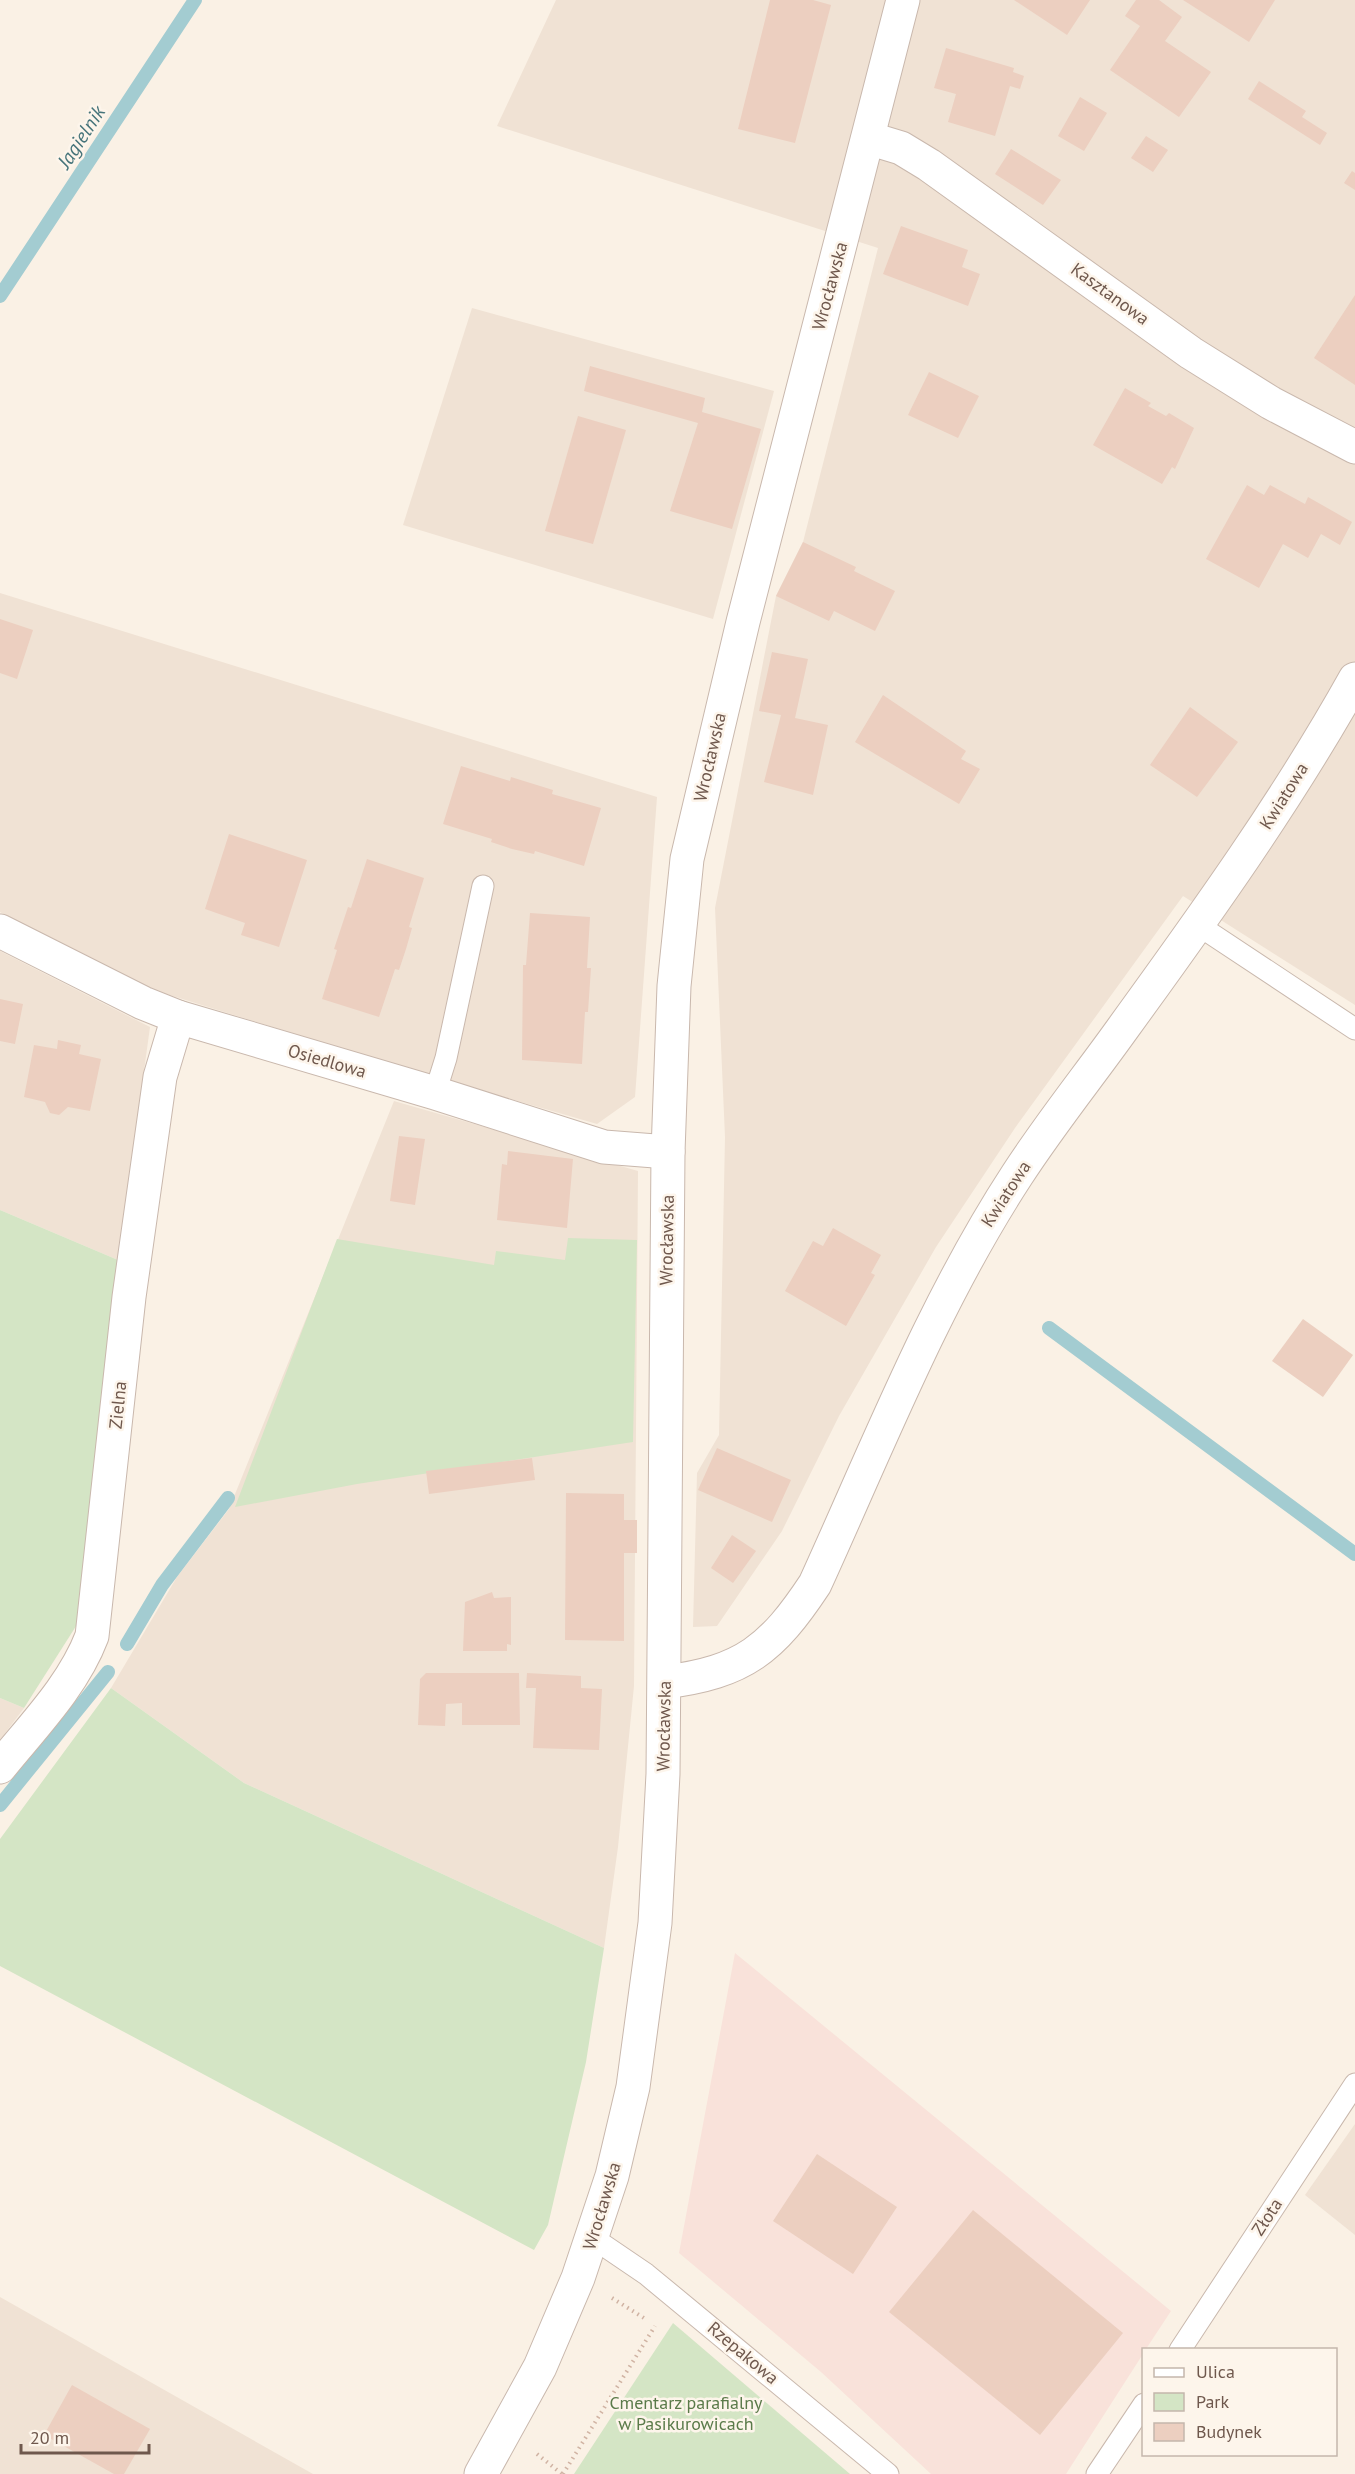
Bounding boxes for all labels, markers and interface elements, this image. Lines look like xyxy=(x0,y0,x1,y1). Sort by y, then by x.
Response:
water label: Jagielnik xyxy=(50,100,111,175)
street label: Wrocławska xyxy=(807,239,852,333)
street label: Kasztanowa xyxy=(1067,257,1154,330)
street label: Wrocławska xyxy=(688,710,731,804)
street label: Kwiatowa xyxy=(1254,758,1313,833)
street label: Osiedlowa xyxy=(285,1038,369,1083)
street label: Kwiatowa xyxy=(976,1156,1036,1231)
street label: Wrocławska xyxy=(654,1195,679,1285)
street label: Zielna xyxy=(104,1380,131,1430)
street label: Wrocławska xyxy=(651,1681,676,1771)
street label: Wrocławska xyxy=(577,2159,626,2253)
street label: Złota xyxy=(1246,2194,1287,2240)
street label: Rzepakowa xyxy=(703,2316,784,2389)
legend xyxy=(1142,2348,1337,2456)
text: Ulica xyxy=(1196,2360,1235,2383)
text: Park xyxy=(1196,2390,1229,2413)
park label: Cmentarz parafialny w Pasikurowicach xyxy=(610,2391,763,2435)
scale bar xyxy=(21,2417,148,2455)
text: Budynek xyxy=(1196,2420,1262,2443)
text: 20 m xyxy=(30,2426,69,2449)

